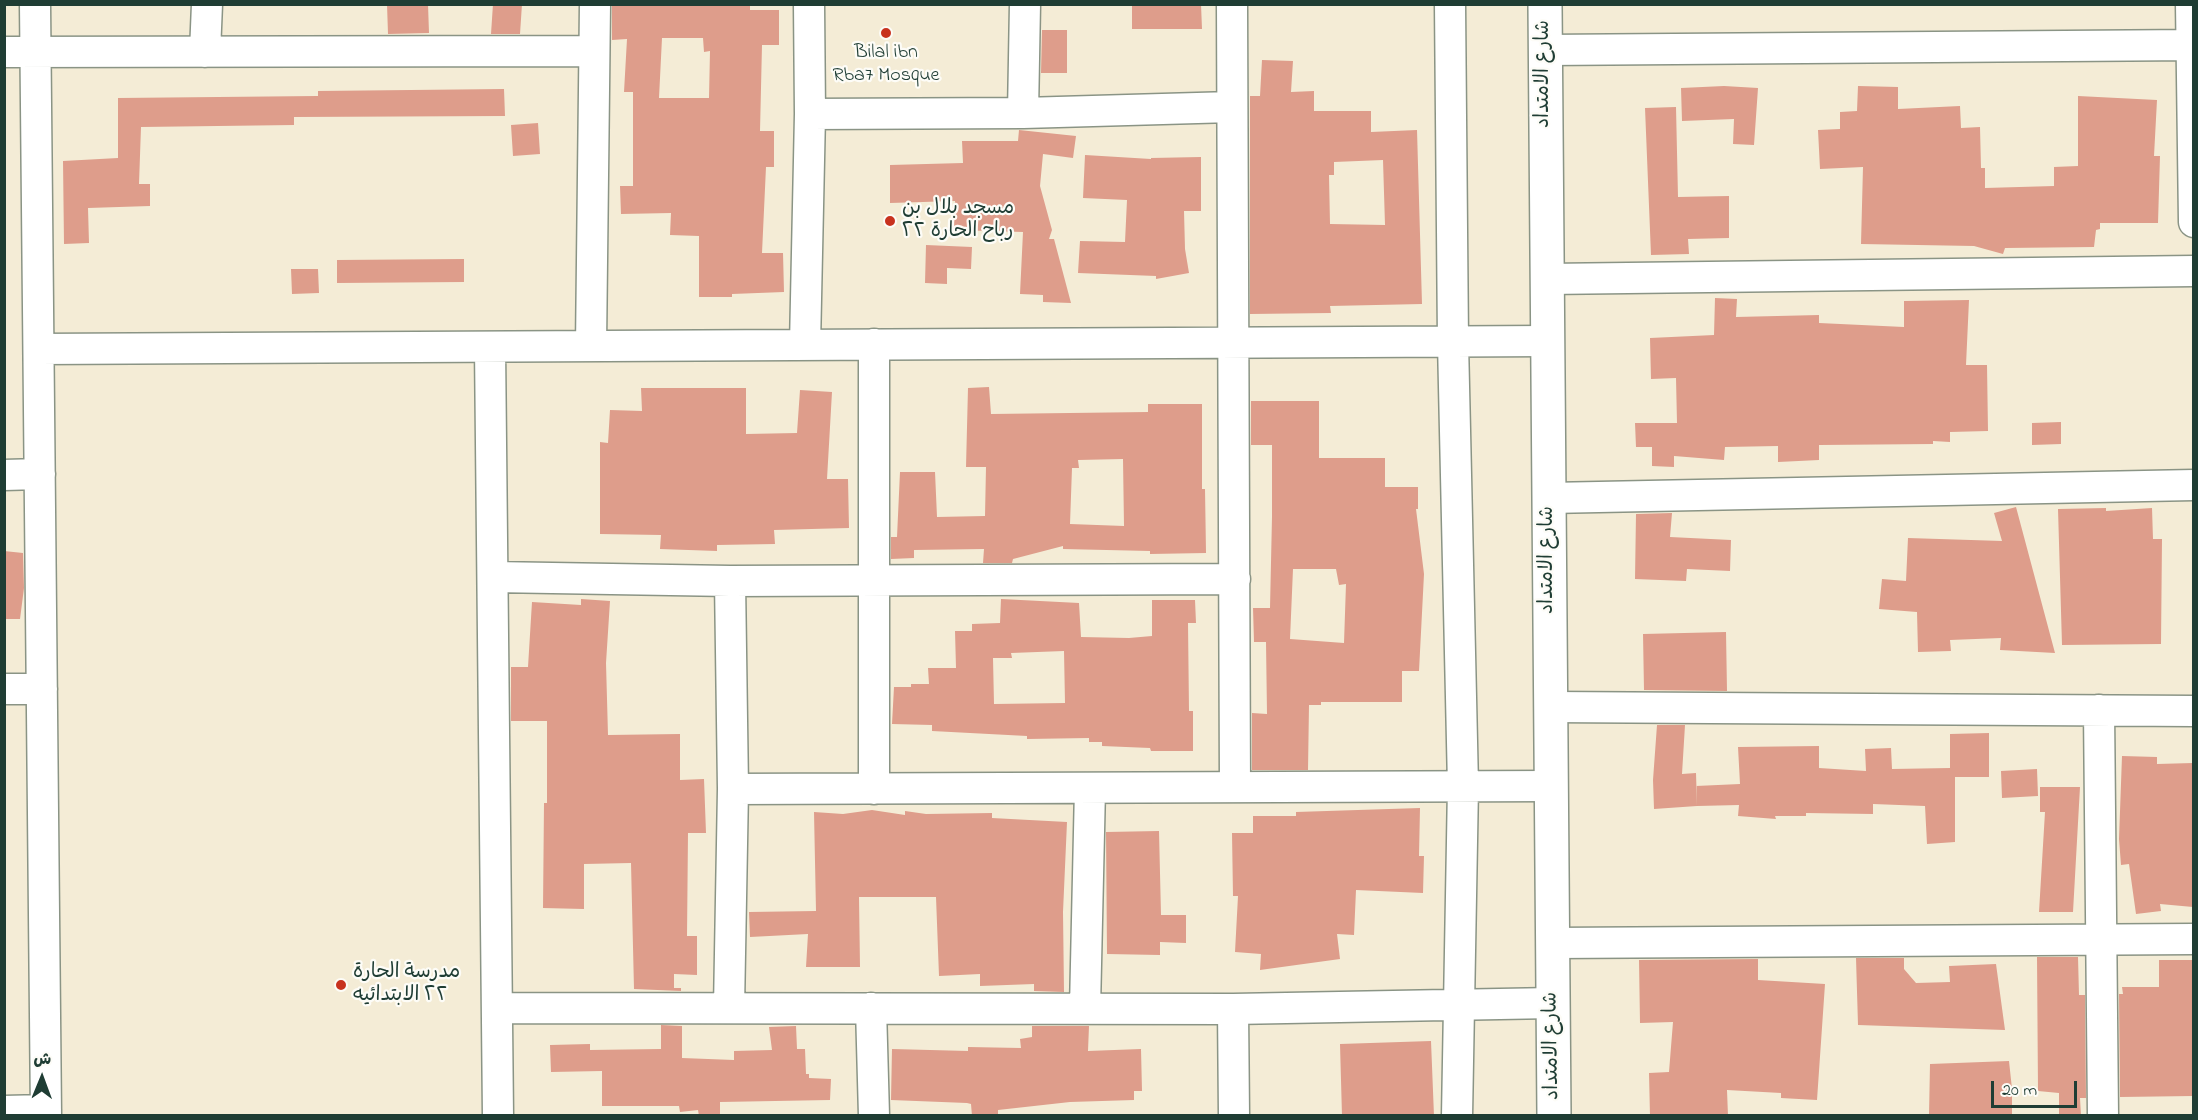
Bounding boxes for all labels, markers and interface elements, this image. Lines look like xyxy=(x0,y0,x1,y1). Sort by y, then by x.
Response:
street label: شارع الامتداد xyxy=(1533,20,1557,128)
marker: Bilal ibn Rba7 Mosque xyxy=(879,26,893,40)
place label: Bilal ibn Rba7 Mosque xyxy=(832,42,940,89)
place label: مسجد بلال بن رباح الحارة ٢٢ xyxy=(902,198,1014,245)
marker: مسجد بلال بن رباح الحارة ٢٢ xyxy=(883,214,897,228)
street label: شارع الامتداد xyxy=(1537,506,1561,614)
place label: مدرسة الحارة ٢٢ الابتدائيه xyxy=(353,962,460,1009)
marker: مدرسة الحارة ٢٢ الابتدائيه xyxy=(334,978,348,992)
street label: شارع الامتداد xyxy=(1540,992,1566,1100)
north arrow xyxy=(12,1048,72,1108)
text: ش xyxy=(33,1048,51,1072)
scale bar xyxy=(1994,1069,2080,1107)
text: 20 m xyxy=(2002,1078,2037,1104)

